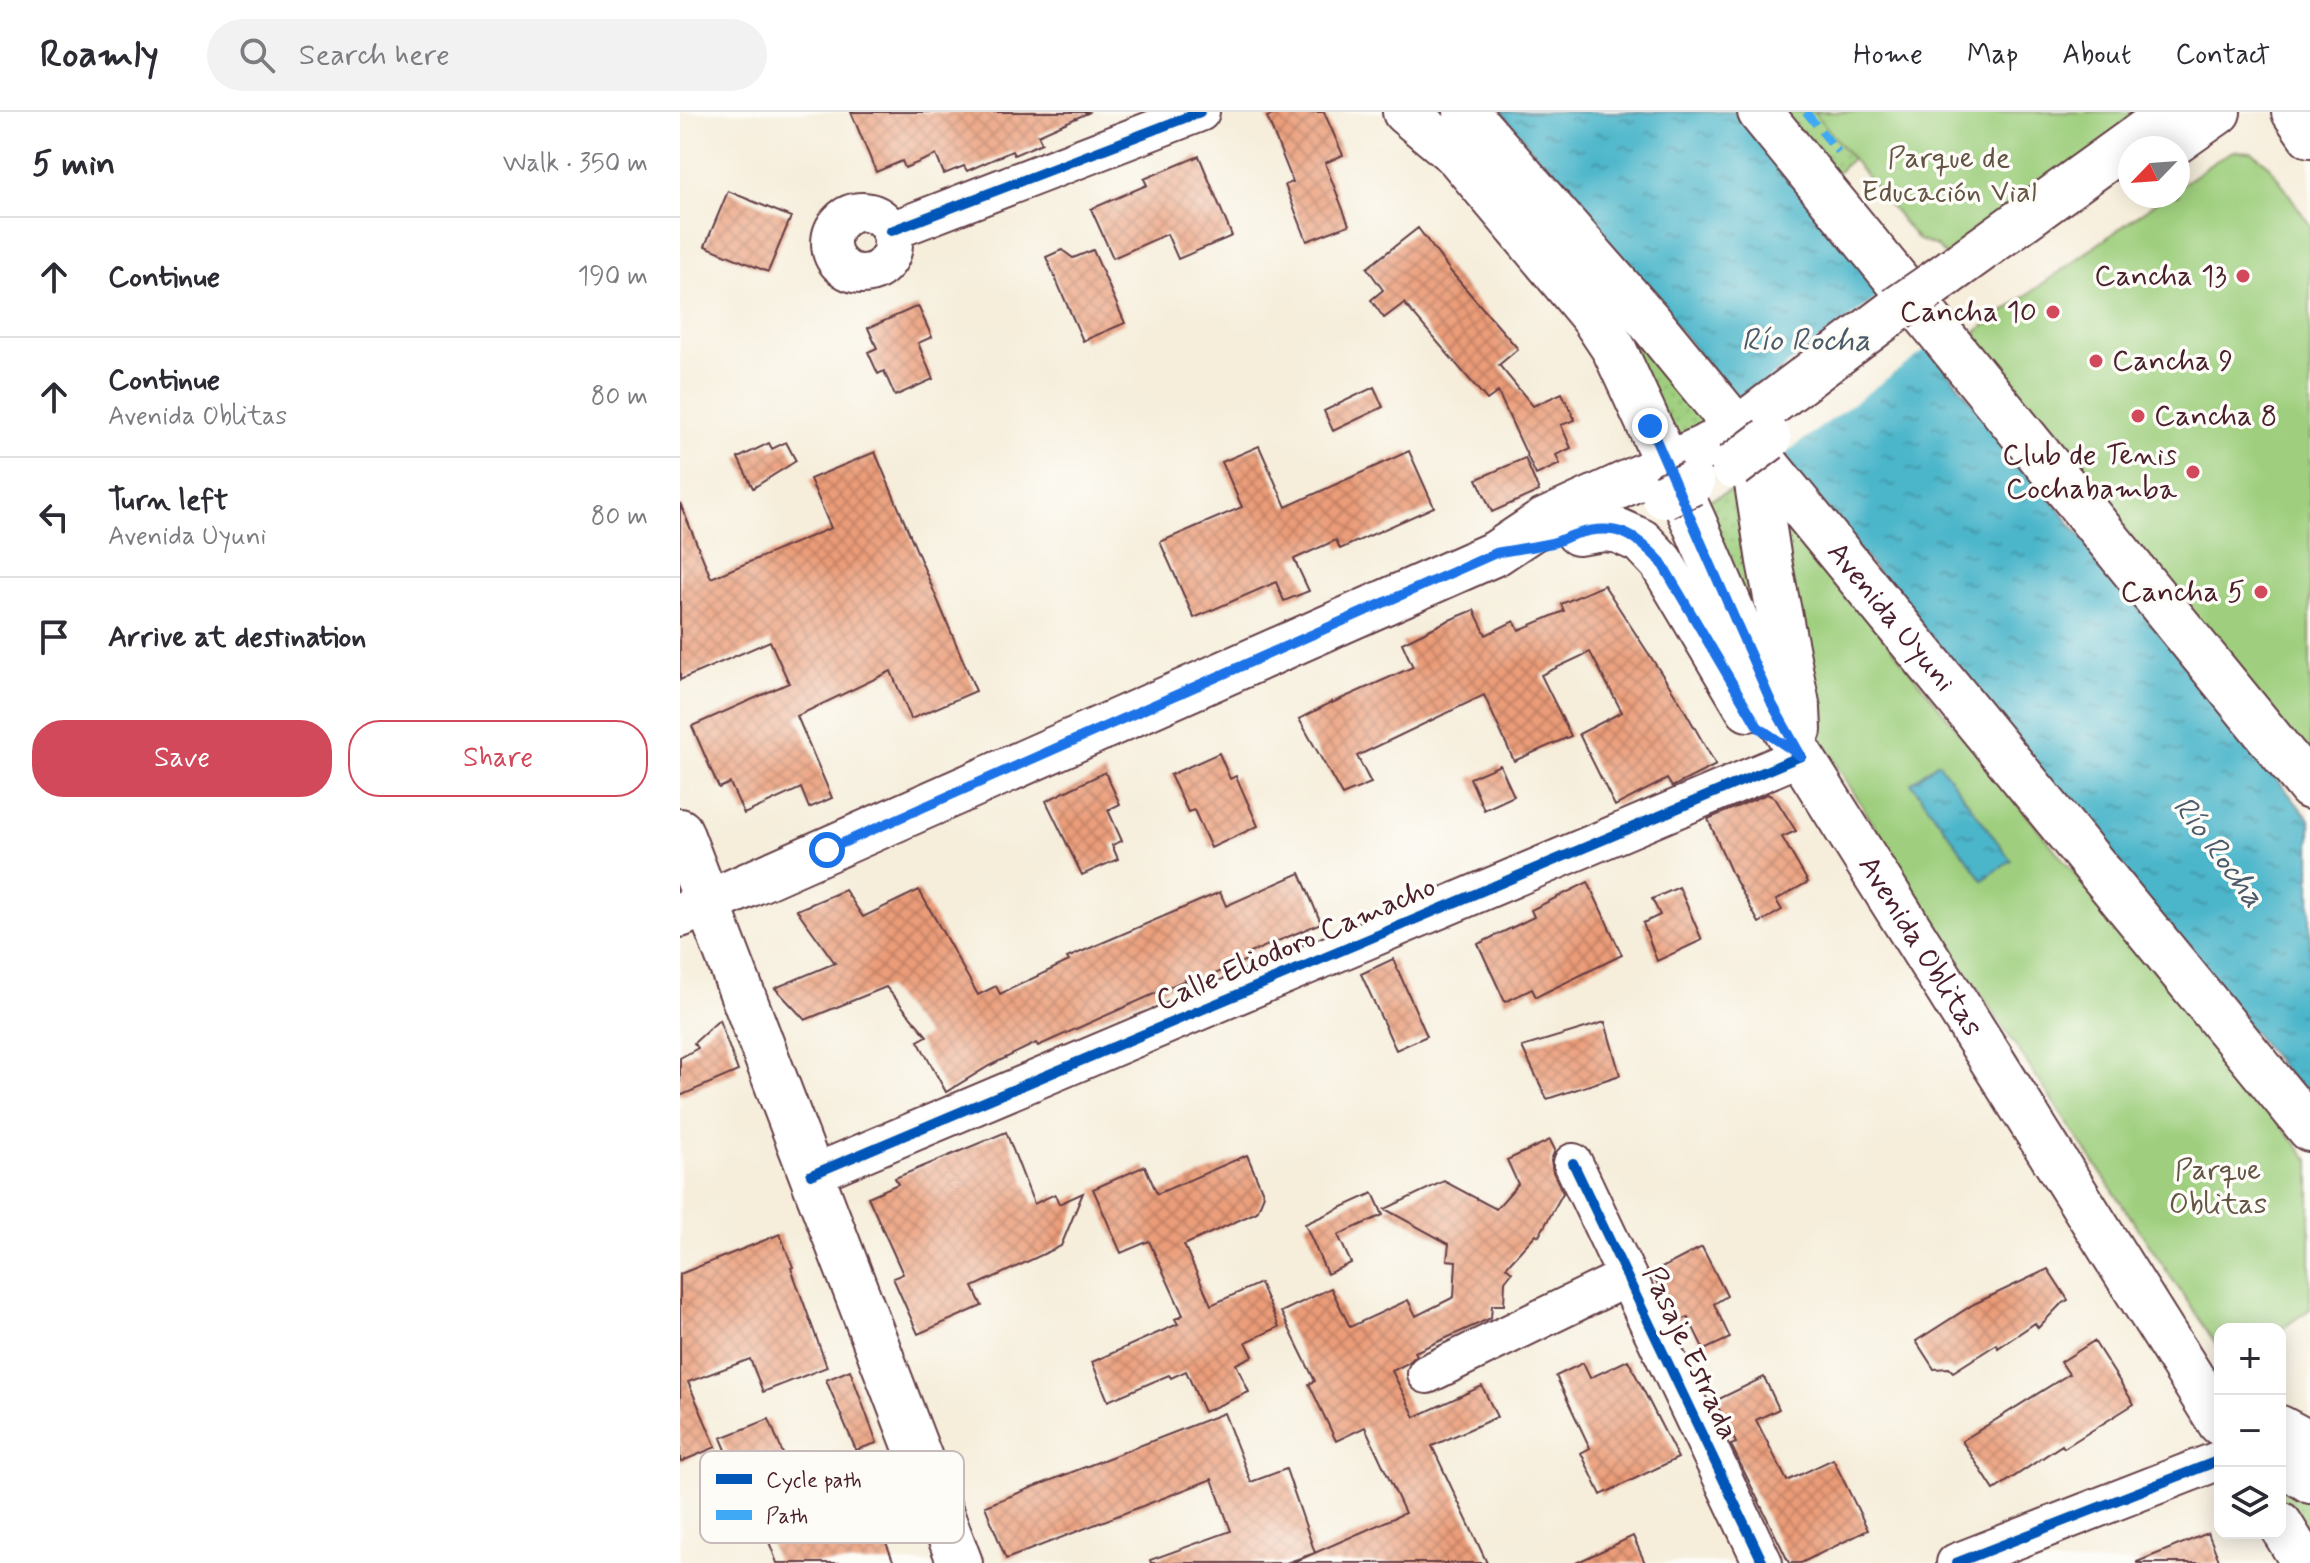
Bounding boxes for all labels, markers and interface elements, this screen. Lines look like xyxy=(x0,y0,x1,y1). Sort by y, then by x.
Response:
search box xyxy=(207,19,767,91)
text: Roamly xyxy=(40,31,159,80)
icon: search xyxy=(235,33,279,77)
text: Search here xyxy=(299,36,450,75)
text: Home xyxy=(1853,37,1923,74)
text: Map xyxy=(1967,37,2018,74)
text: About xyxy=(2062,37,2131,74)
text: Contact xyxy=(2175,37,2270,74)
north arrow xyxy=(2118,136,2190,208)
park label: Parque de Educación Vial xyxy=(1861,139,2037,212)
text: 5 min xyxy=(32,142,115,187)
text: Walk · 350 m xyxy=(503,147,648,181)
icon: ahead xyxy=(32,255,76,299)
place label: Cancha 13 xyxy=(2094,257,2227,296)
text: Continue xyxy=(108,258,220,297)
text: 190 m xyxy=(578,260,648,294)
marker: Cancha 13 xyxy=(2234,267,2252,285)
place label: Cancha 10 xyxy=(1900,293,2037,332)
marker: Cancha 10 xyxy=(2044,303,2062,321)
water label: Río Rocha xyxy=(1741,320,1871,362)
place label: Cancha 9 xyxy=(2112,342,2233,381)
marker: Cancha 9 xyxy=(2087,352,2105,370)
text: Continue xyxy=(108,361,220,400)
icon: ahead xyxy=(32,375,76,419)
text: 80 m xyxy=(591,380,648,414)
place label: Cancha 8 xyxy=(2154,397,2278,436)
text: Avenida Oblitas xyxy=(108,400,287,434)
marker: Cancha 8 xyxy=(2129,407,2147,425)
route end xyxy=(1632,408,1668,444)
place label: Club de Tenis Cochabamba xyxy=(2002,436,2178,509)
marker: Club de Tenis Cochabamba xyxy=(2184,463,2202,481)
text: Turn left xyxy=(108,481,228,520)
icon: left xyxy=(32,495,76,539)
text: 80 m xyxy=(591,500,648,534)
text: Avenida Uyuni xyxy=(108,520,266,554)
street label: Avenida Uyuni xyxy=(1818,534,1964,700)
place label: Cancha 5 xyxy=(2120,573,2245,612)
marker: Cancha 5 xyxy=(2252,583,2270,601)
icon: arrive xyxy=(32,615,76,659)
text: Arrive at destination xyxy=(108,618,366,657)
button: Save xyxy=(32,720,332,797)
button: Share xyxy=(348,720,648,797)
water label: Río Rocha xyxy=(2162,788,2274,916)
route start xyxy=(809,832,845,868)
street label: Avenida Oblitas xyxy=(1849,848,1992,1044)
street label: Calle Eliodoro Camacho xyxy=(1150,867,1442,1021)
park label: Parque Oblitas xyxy=(2169,1151,2267,1224)
street label: Pasaje Estrada xyxy=(1633,1260,1747,1446)
map controls xyxy=(2214,1323,2286,1539)
button: + xyxy=(2214,1323,2286,1395)
button: − xyxy=(2214,1395,2286,1467)
legend xyxy=(700,1451,964,1543)
text: Cycle path xyxy=(766,1467,862,1495)
button: layers xyxy=(2214,1467,2286,1539)
text: Path xyxy=(766,1503,808,1531)

